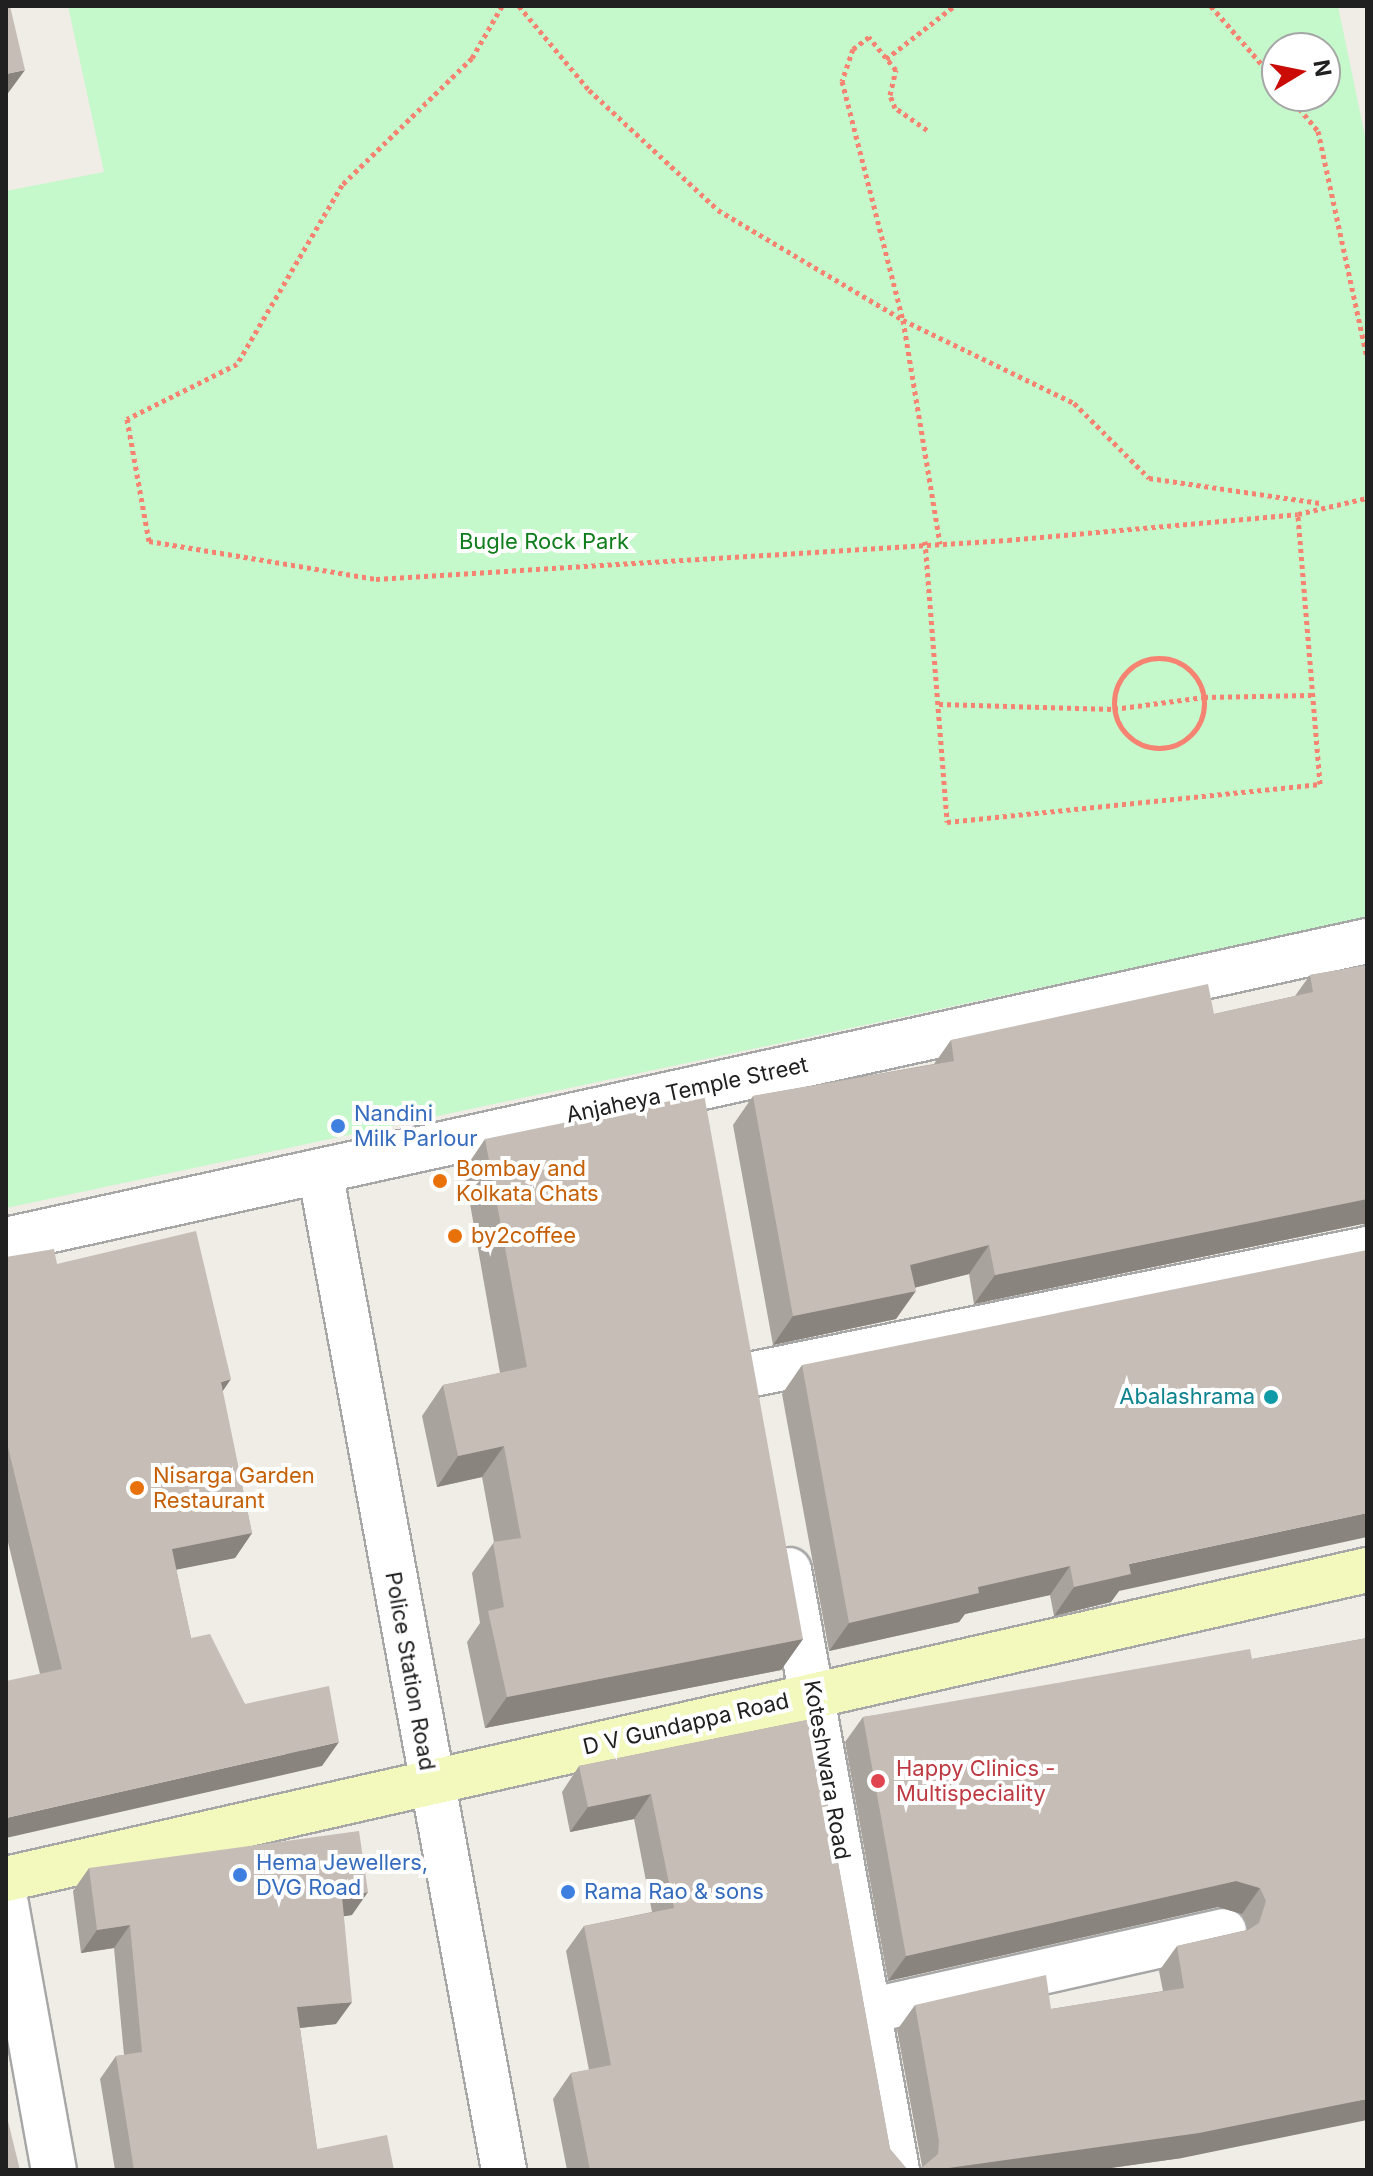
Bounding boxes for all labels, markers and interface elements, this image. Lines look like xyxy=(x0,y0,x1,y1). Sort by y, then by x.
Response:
north arrow xyxy=(1261,32,1341,112)
text: N xyxy=(1308,58,1337,79)
park label: Bugle Rock Park xyxy=(459,529,629,555)
street label: Anjaheya Temple Street xyxy=(564,1051,810,1129)
place label: Nandini Milk Parlour xyxy=(354,1100,478,1152)
marker: Nandini Milk Parlour xyxy=(329,1117,347,1135)
place label: Bombay and Kolkata Chats xyxy=(456,1155,599,1206)
marker: Bombay and Kolkata Chats xyxy=(431,1172,449,1190)
place label: by2coffee xyxy=(471,1223,576,1249)
marker: by2coffee xyxy=(446,1227,464,1245)
place label: Abalashrama xyxy=(1119,1384,1255,1410)
marker: Abalashrama xyxy=(1262,1388,1280,1406)
place label: Nisarga Garden Restaurant xyxy=(153,1462,315,1514)
marker: Nisarga Garden Restaurant xyxy=(128,1479,146,1497)
street label: Police Station Road xyxy=(380,1570,440,1772)
street label: Koteshwara Road xyxy=(798,1678,856,1862)
street label: D V Gundappa Road xyxy=(581,1687,791,1761)
place label: Happy Clinics - Multispeciality xyxy=(896,1755,1055,1806)
marker: Happy Clinics - Multispeciality xyxy=(867,1770,889,1792)
place label: Hema Jewellers, DVG Road xyxy=(256,1849,428,1900)
marker: Hema Jewellers, DVG Road xyxy=(231,1866,249,1884)
place label: Rama Rao & sons xyxy=(584,1879,764,1905)
marker: Rama Rao & sons xyxy=(559,1883,577,1901)

